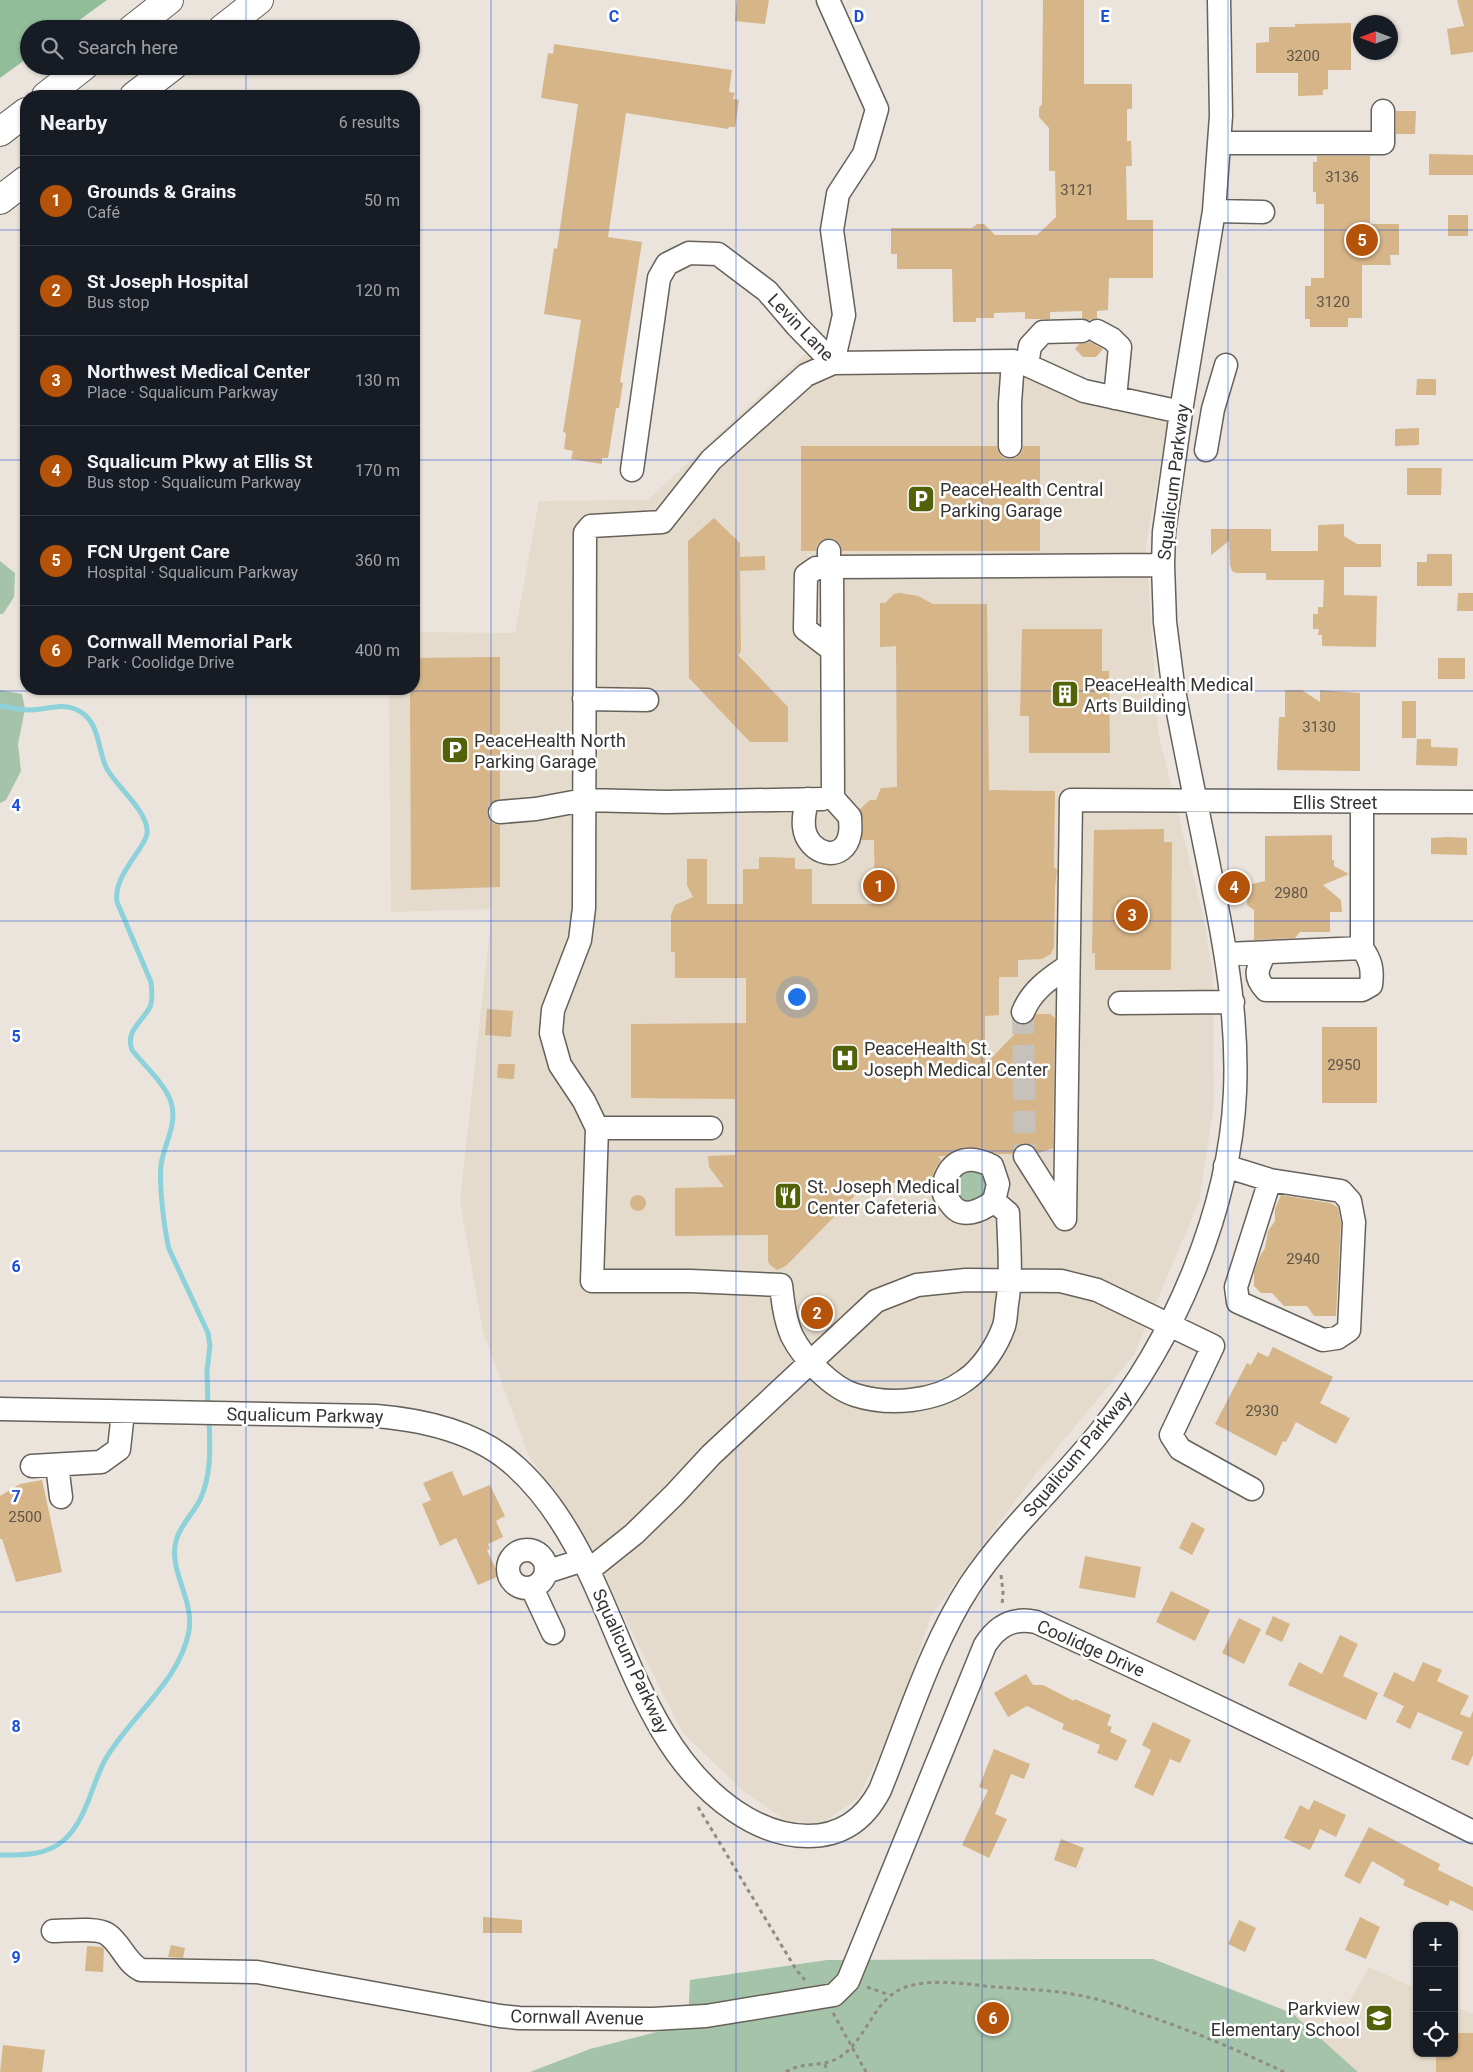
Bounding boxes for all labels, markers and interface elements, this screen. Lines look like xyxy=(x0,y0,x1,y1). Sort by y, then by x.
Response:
text: C xyxy=(609,7,619,26)
text: D xyxy=(854,7,864,26)
text: E xyxy=(1101,7,1110,26)
north arrow xyxy=(1353,15,1398,60)
search box xyxy=(20,20,420,75)
icon: search xyxy=(38,34,66,62)
text: Search here xyxy=(78,36,178,59)
house number: 3200 xyxy=(1286,47,1320,65)
text: Nearby xyxy=(40,111,107,135)
text: 6 results xyxy=(339,113,400,132)
house number: 3136 xyxy=(1325,168,1359,186)
text: Grounds & Grains xyxy=(87,180,236,203)
house number: 3121 xyxy=(1060,181,1094,199)
text: 1 xyxy=(51,191,61,210)
text: 50 m xyxy=(364,191,400,210)
text: Café xyxy=(87,203,120,222)
pin: 5 xyxy=(1346,221,1378,259)
text: St Joseph Hospital xyxy=(87,270,249,293)
text: 2 xyxy=(51,281,61,300)
text: 120 m xyxy=(355,281,400,300)
street label: Levin Lane xyxy=(764,289,838,365)
text: Bus stop xyxy=(87,293,149,312)
house number: 3120 xyxy=(1316,293,1350,311)
text: Northwest Medical Center xyxy=(87,360,310,383)
text: 3 xyxy=(51,371,61,390)
text: 130 m xyxy=(355,371,400,390)
text: Place · Squalicum Parkway xyxy=(87,383,278,402)
street label: Squalicum Parkway xyxy=(1153,402,1193,561)
text: Squalicum Pkwy at Ellis St xyxy=(87,450,312,473)
text: 4 xyxy=(51,461,61,480)
text: 170 m xyxy=(355,461,400,480)
text: Bus stop · Squalicum Parkway xyxy=(87,473,301,492)
place label: PeaceHealth Central Parking Garage xyxy=(940,479,1103,521)
parking icon: PeaceHealth Central Parking Garage xyxy=(906,484,936,514)
text: FCN Urgent Care xyxy=(87,540,230,563)
text: 5 xyxy=(51,551,61,570)
text: 360 m xyxy=(355,551,400,570)
text: Hospital · Squalicum Parkway xyxy=(87,563,298,582)
text: Cornwall Memorial Park xyxy=(87,630,292,653)
text: 6 xyxy=(51,641,61,660)
text: 400 m xyxy=(355,641,400,660)
text: Park · Coolidge Drive xyxy=(87,653,234,672)
place label: PeaceHealth Medical Arts Building xyxy=(1084,674,1254,716)
building icon: PeaceHealth Medical Arts Building xyxy=(1050,679,1080,709)
house number: 3130 xyxy=(1302,718,1336,736)
place label: PeaceHealth North Parking Garage xyxy=(474,730,626,772)
parking icon: PeaceHealth North Parking Garage xyxy=(440,735,470,765)
street label: Ellis Street xyxy=(1293,792,1377,813)
text: 4 xyxy=(11,796,21,815)
pin: 1 xyxy=(863,867,895,905)
pin: 4 xyxy=(1218,868,1250,906)
house number: 2980 xyxy=(1274,884,1308,902)
pin: 3 xyxy=(1116,896,1148,934)
your location xyxy=(784,984,810,1010)
text: 5 xyxy=(11,1027,21,1046)
place label: PeaceHealth St. Joseph Medical Center xyxy=(864,1038,1048,1080)
hospital icon: PeaceHealth St. Joseph Medical Center xyxy=(830,1043,860,1073)
house number: 2950 xyxy=(1327,1056,1361,1074)
place label: St. Joseph Medical Center Cafeteria xyxy=(807,1176,960,1218)
restaurant icon: St. Joseph Medical Center Cafeteria xyxy=(773,1181,803,1211)
house number: 2940 xyxy=(1286,1250,1320,1268)
text: 6 xyxy=(11,1257,21,1276)
pin: 2 xyxy=(801,1294,833,1332)
street label: Squalicum Parkway xyxy=(1019,1387,1136,1521)
house number: 2930 xyxy=(1245,1402,1279,1420)
street label: Squalicum Parkway xyxy=(226,1403,384,1427)
text: 7 xyxy=(11,1487,21,1506)
house number: 2500 xyxy=(8,1508,42,1526)
street label: Squalicum Parkway xyxy=(588,1585,674,1737)
street label: Coolidge Drive xyxy=(1034,1615,1148,1681)
text: 8 xyxy=(11,1717,21,1736)
map controls xyxy=(1413,1922,1458,2057)
button: + xyxy=(1413,1922,1458,1967)
text: 9 xyxy=(11,1948,21,1967)
button: − xyxy=(1413,1967,1458,2012)
place label: Parkview Elementary School xyxy=(1211,1998,1360,2040)
pin: 6 xyxy=(977,1999,1009,2037)
school or university icon: Parkview Elementary School xyxy=(1364,2003,1394,2033)
street label: Cornwall Avenue xyxy=(510,2005,644,2029)
button: locate xyxy=(1413,2012,1458,2057)

